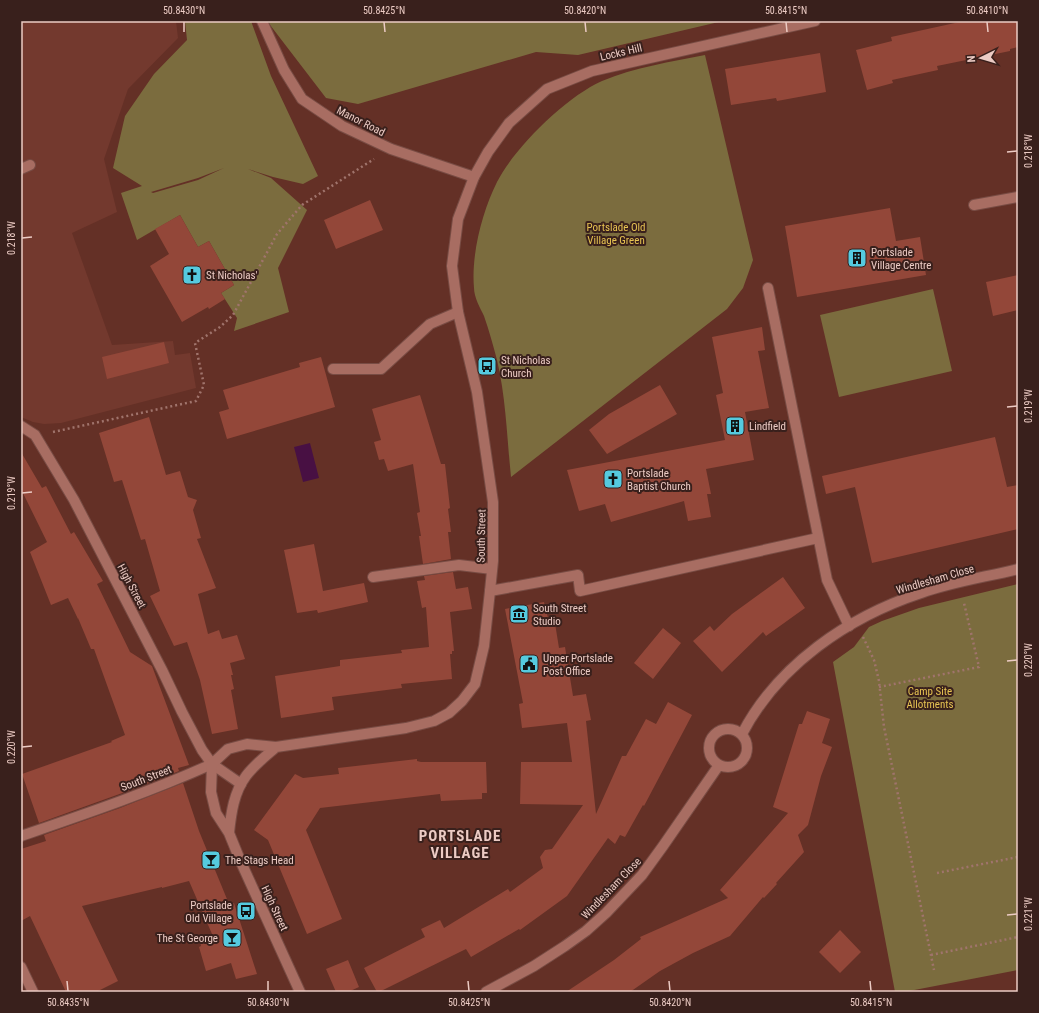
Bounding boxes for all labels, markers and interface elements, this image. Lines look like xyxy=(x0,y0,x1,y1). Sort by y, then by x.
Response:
text: 50.8430°N xyxy=(163,5,205,16)
text: 50.8425°N xyxy=(363,5,405,16)
text: 50.8420°N xyxy=(564,5,606,16)
text: 50.8415°N xyxy=(765,5,807,16)
text: 50.8410°N xyxy=(966,5,1008,16)
north arrow xyxy=(961,38,1001,78)
street label: Locks Hill xyxy=(599,41,643,64)
text: N xyxy=(965,55,978,63)
street label: Manor Road xyxy=(334,104,387,139)
text: 0.218°W xyxy=(1023,134,1034,168)
text: 0.218°W xyxy=(6,221,17,255)
park label: Portslade Old Village Green xyxy=(587,221,645,247)
place label: Portslade Village Centre xyxy=(871,246,932,272)
building icon: Portslade Village Centre xyxy=(846,247,868,269)
church icon: St Nicholas' xyxy=(181,264,203,286)
place label: St Nicholas' xyxy=(206,269,258,282)
place label: St Nicholas Church xyxy=(501,354,551,380)
bus stop icon: St Nicholas Church xyxy=(476,355,498,377)
text: 0.219°W xyxy=(1023,389,1034,423)
building icon: Lindfield xyxy=(724,415,746,437)
place label: Lindfield xyxy=(749,420,786,433)
place label: Portslade Baptist Church xyxy=(627,467,691,493)
church icon: Portslade Baptist Church xyxy=(602,468,624,490)
text: 0.219°W xyxy=(6,476,17,510)
street label: South Street xyxy=(475,509,488,563)
street label: High Street xyxy=(114,562,149,611)
street label: Windlesham Close xyxy=(895,562,975,597)
place label: South Street Studio xyxy=(533,602,586,628)
museum icon: South Street Studio xyxy=(508,603,530,625)
text: 0.220°W xyxy=(1023,643,1034,677)
place label: Upper Portslade Post Office xyxy=(543,652,613,678)
public building icon: Upper Portslade Post Office xyxy=(518,653,540,675)
park label: Camp Site Allotments xyxy=(906,685,954,711)
text: 0.220°W xyxy=(6,730,17,764)
street label: South Street xyxy=(119,763,173,794)
district label: PORTSLADE VILLAGE xyxy=(419,827,501,862)
bar icon: The Stags Head xyxy=(200,849,222,871)
place label: The Stags Head xyxy=(225,854,294,867)
street label: Windlesham Close xyxy=(579,855,644,922)
street label: High Street xyxy=(258,884,291,933)
text: 0.221°W xyxy=(1023,897,1034,931)
place label: Portslade Old Village xyxy=(185,899,232,925)
bus stop icon: Portslade Old Village xyxy=(235,900,257,922)
bar icon: The St George xyxy=(221,927,243,949)
place label: The St George xyxy=(157,932,218,945)
text: 50.8435°N xyxy=(47,997,89,1008)
text: 50.8430°N xyxy=(247,997,289,1008)
text: 50.8425°N xyxy=(448,997,490,1008)
text: 50.8420°N xyxy=(649,997,691,1008)
text: 50.8415°N xyxy=(850,997,892,1008)

